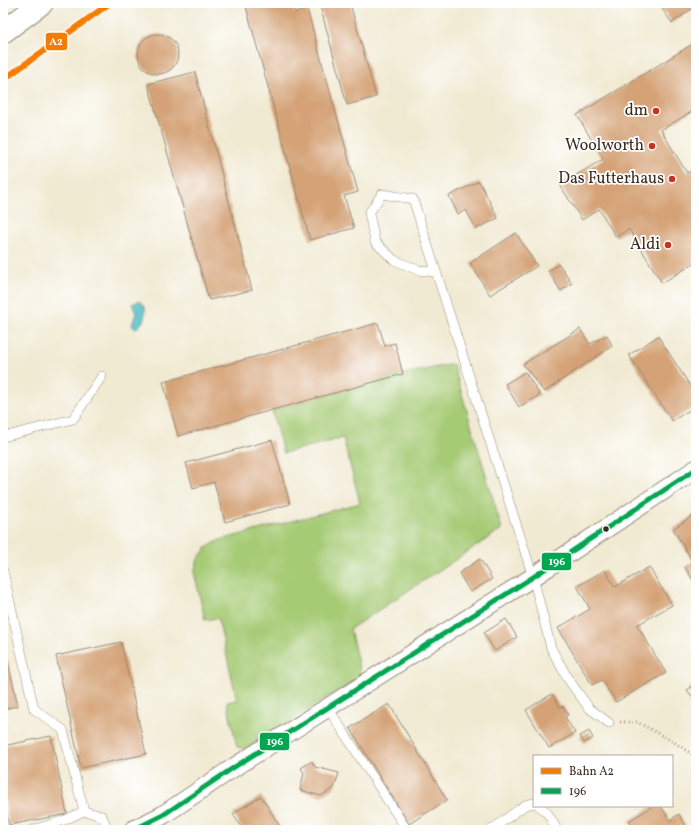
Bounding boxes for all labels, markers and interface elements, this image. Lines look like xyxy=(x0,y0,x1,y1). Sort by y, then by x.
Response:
line badge: A2 xyxy=(45,32,68,51)
text: A2 xyxy=(49,35,63,50)
place label: dm xyxy=(625,100,648,122)
marker: dm xyxy=(651,106,661,116)
place label: Woolworth xyxy=(565,135,644,157)
marker: Woolworth xyxy=(647,141,657,151)
place label: Das Futterhaus xyxy=(558,168,664,190)
marker: Das Futterhaus xyxy=(667,174,677,184)
place label: Aldi xyxy=(630,234,660,256)
marker: Aldi xyxy=(663,240,673,250)
unlabelled marker xyxy=(601,524,611,534)
line badge: 196 xyxy=(541,552,572,571)
text: 196 xyxy=(549,555,565,570)
line badge: 196 xyxy=(259,732,290,751)
text: 196 xyxy=(267,735,283,750)
legend xyxy=(533,755,673,807)
text: Bahn A2 xyxy=(569,764,614,780)
text: 196 xyxy=(569,784,586,800)

